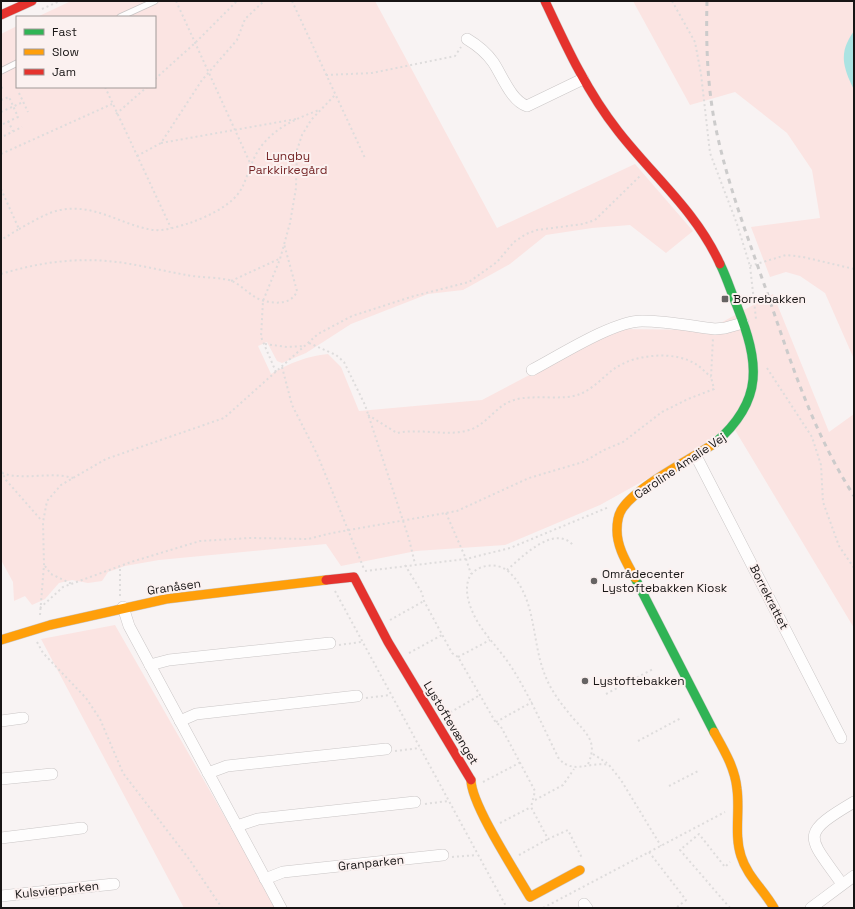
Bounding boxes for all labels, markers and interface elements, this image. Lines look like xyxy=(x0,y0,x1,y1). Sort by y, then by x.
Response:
legend xyxy=(16,16,156,88)
text: Fast xyxy=(52,24,77,40)
text: Slow xyxy=(52,44,79,60)
text: Jam xyxy=(52,64,76,80)
park label: Lyngby Parkkirkegård xyxy=(249,148,327,178)
place label: Borrebakken xyxy=(733,291,806,307)
marker: Borrebakken xyxy=(720,294,730,304)
street label: Caroline Amalie Vej xyxy=(631,429,729,503)
street label: Borrekrattet xyxy=(746,562,792,632)
place label: Områdecenter Lystoftebakken Kiosk xyxy=(602,566,728,596)
street label: Granåsen xyxy=(146,575,202,599)
marker: Områdecenter Lystoftebakken Kiosk xyxy=(589,576,599,586)
place label: Lystoftebakken xyxy=(593,673,685,689)
marker: Lystoftebakken xyxy=(580,676,590,686)
street label: Lystoftevænget xyxy=(420,678,482,768)
street label: Granparken xyxy=(337,852,405,874)
street label: Kulsvierparken xyxy=(14,878,100,902)

